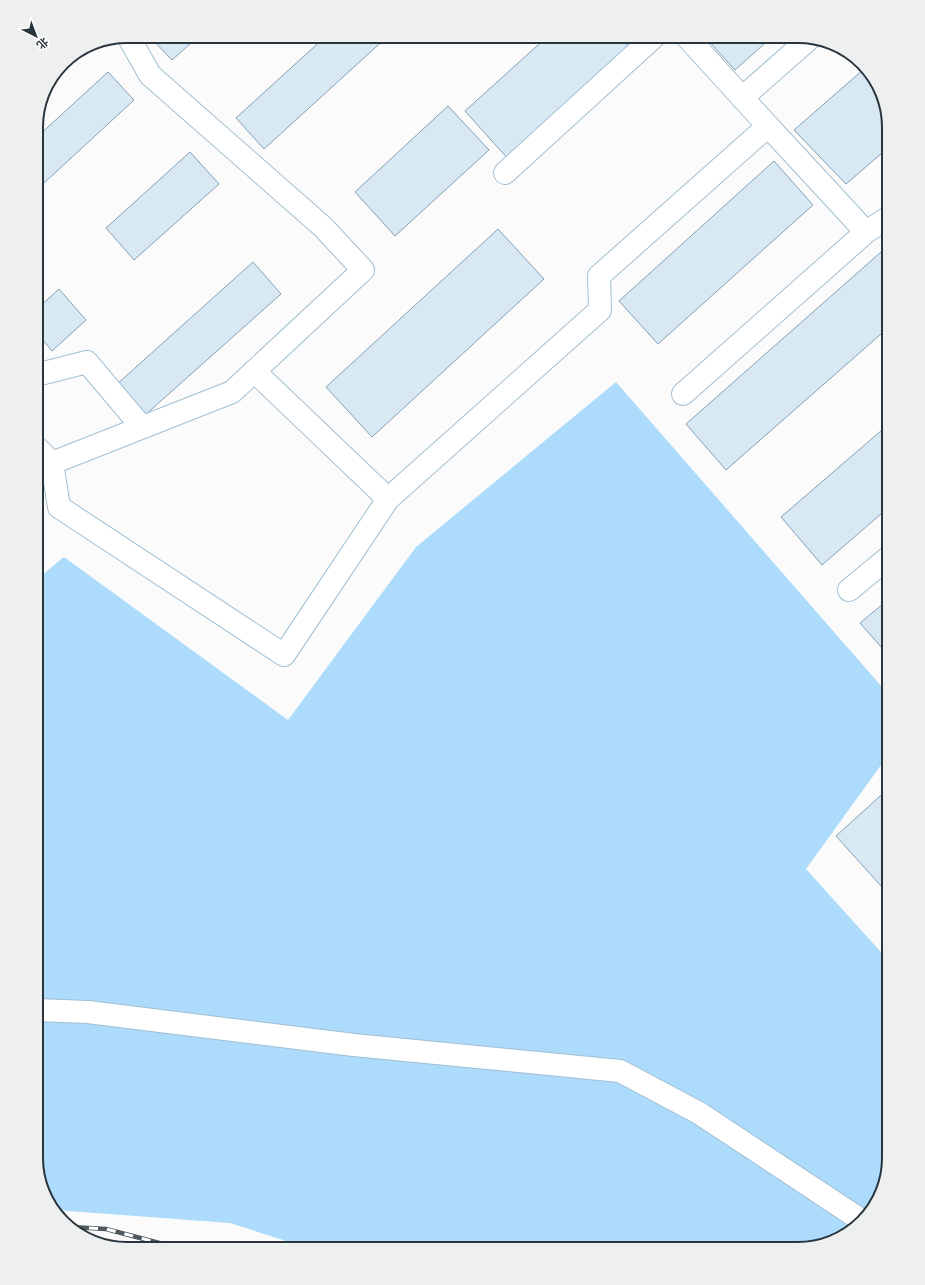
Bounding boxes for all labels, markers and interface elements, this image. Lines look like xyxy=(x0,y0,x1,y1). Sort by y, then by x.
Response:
north arrow xyxy=(16,16,56,56)
text: 北 xyxy=(35,35,51,52)

